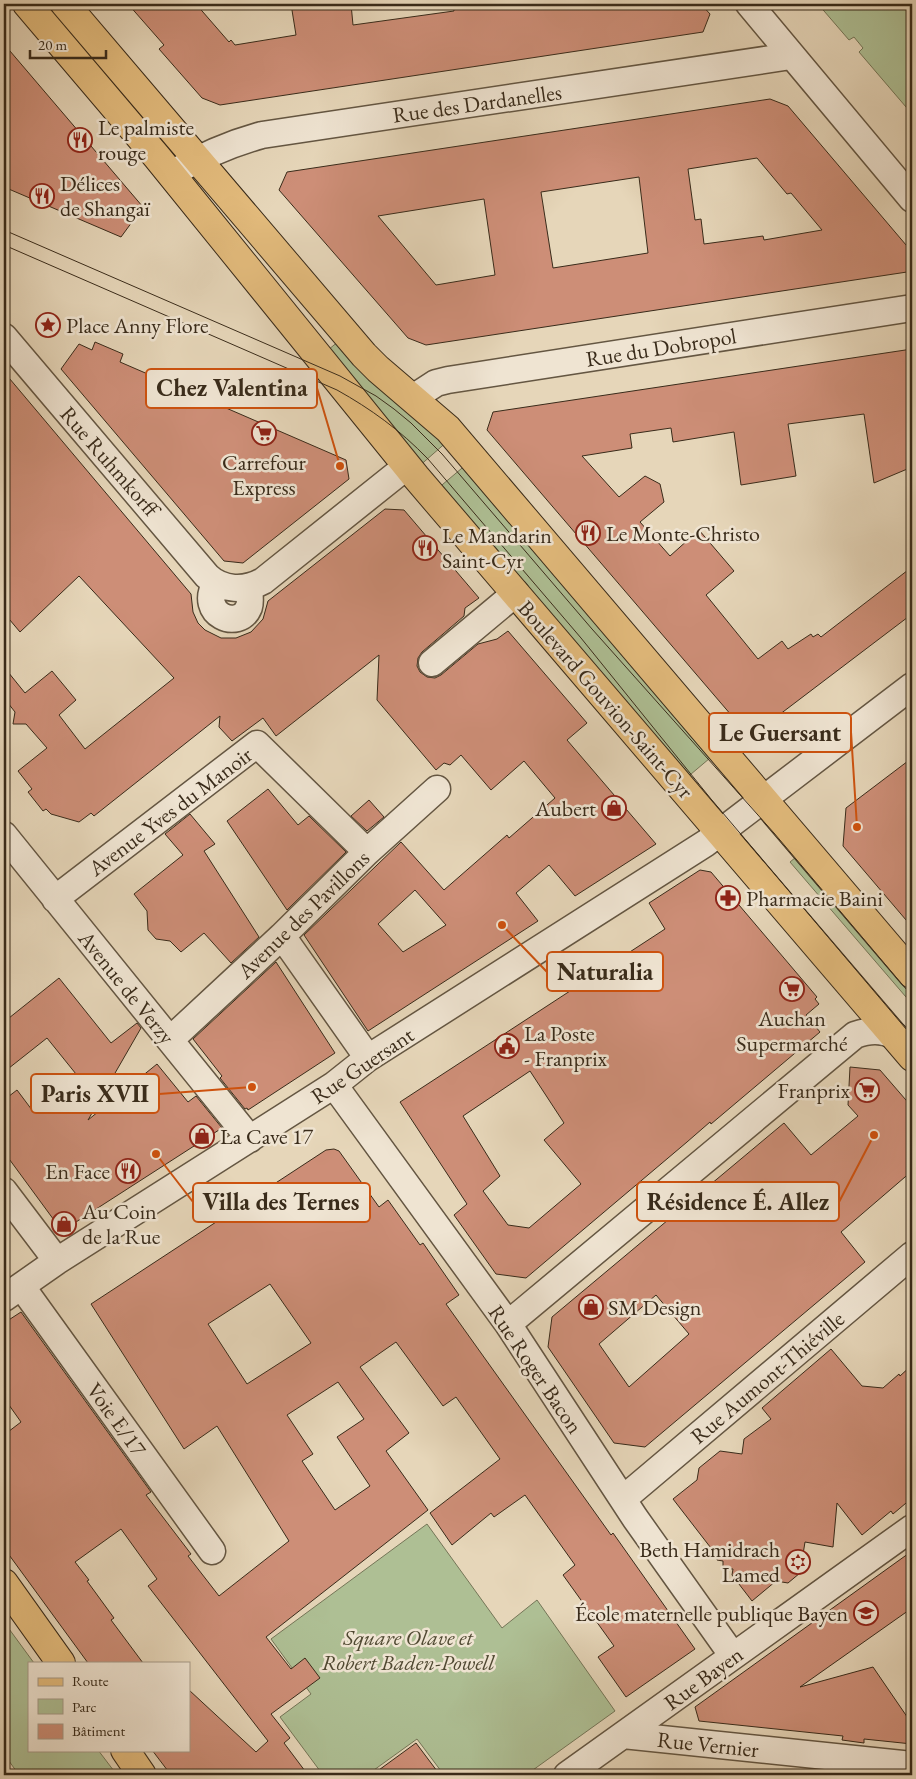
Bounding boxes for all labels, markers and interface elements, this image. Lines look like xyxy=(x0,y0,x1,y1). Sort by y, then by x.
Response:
scale bar xyxy=(30,28,106,60)
text: 20 m xyxy=(38,35,67,54)
street label: Rue des Dardanelles xyxy=(391,77,564,130)
place label: Le palmiste rouge xyxy=(98,113,194,167)
restaurant icon: Le palmiste rouge xyxy=(67,127,93,153)
place label: Délices de Shangaï xyxy=(60,169,150,223)
restaurant icon: Délices de Shangaï xyxy=(29,183,55,209)
place label: Place Anny Flore xyxy=(66,311,209,340)
place icon: Place Anny Flore xyxy=(35,312,61,338)
street label: Rue du Dobropol xyxy=(584,321,738,374)
callout: Chez Valentina xyxy=(146,369,317,408)
text: Chez Valentina xyxy=(156,372,308,403)
street label: Rue Ruhmkorff xyxy=(54,400,167,524)
supermarket icon: Carrefour Express xyxy=(251,420,277,446)
place label: Carrefour Express xyxy=(222,448,307,502)
place label: Le Monte-Christo xyxy=(606,519,760,548)
restaurant icon: Le Monte-Christo xyxy=(575,520,601,546)
place label: Le Mandarin Saint-Cyr xyxy=(442,521,552,575)
restaurant icon: Le Mandarin Saint-Cyr xyxy=(412,535,438,561)
street label: Boulevard Gouvion-Saint-Cyr xyxy=(511,594,700,805)
callout: Le Guersant xyxy=(709,713,851,752)
text: Le Guersant xyxy=(719,717,841,748)
street label: Avenue Yves du Manoir xyxy=(82,740,259,883)
place label: Aubert xyxy=(534,794,596,823)
shop icon: Aubert xyxy=(601,795,627,821)
street label: Avenue des Pavillons xyxy=(230,844,376,986)
place label: Pharmacie Baini xyxy=(746,884,883,913)
pharmacy icon: Pharmacie Baini xyxy=(715,885,741,911)
street label: Avenue de Verzy xyxy=(71,924,182,1050)
callout: Naturalia xyxy=(547,952,663,991)
text: Naturalia xyxy=(557,956,654,987)
supermarket icon: Auchan Supermarché xyxy=(779,976,805,1002)
place label: Auchan Supermarché xyxy=(736,1004,848,1058)
place label: La Poste - Franprix xyxy=(524,1019,608,1073)
street label: Rue Guersant xyxy=(305,1020,419,1110)
public building icon: La Poste - Franprix xyxy=(494,1033,520,1059)
callout: Paris XVII xyxy=(31,1074,159,1113)
place label: Franprix xyxy=(777,1076,851,1105)
supermarket icon: Franprix xyxy=(854,1077,880,1103)
text: Paris XVII xyxy=(41,1078,149,1109)
place label: La Cave 17 xyxy=(220,1122,314,1151)
shop icon: La Cave 17 xyxy=(189,1123,215,1149)
place label: En Face xyxy=(45,1157,110,1186)
restaurant icon: En Face xyxy=(115,1158,141,1184)
callout: Résidence É. Allez xyxy=(637,1182,839,1221)
callout: Villa des Ternes xyxy=(193,1183,370,1222)
text: Villa des Ternes xyxy=(203,1186,359,1217)
text: Résidence É. Allez xyxy=(647,1186,830,1217)
place label: Au Coin de la Rue xyxy=(81,1197,161,1251)
shop icon: Au Coin de la Rue xyxy=(51,1211,77,1237)
place label: SM Design xyxy=(608,1293,702,1322)
shop icon: SM Design xyxy=(578,1294,604,1320)
street label: Rue Roger Bacon xyxy=(482,1299,590,1440)
street label: Rue Aumont-Thiéville xyxy=(684,1304,851,1450)
street label: Voie E/17 xyxy=(80,1377,153,1462)
place label: Beth Hamidrach Lamed xyxy=(639,1535,781,1589)
synagogue icon: Beth Hamidrach Lamed xyxy=(785,1549,811,1575)
place label: École maternelle publique Bayen xyxy=(575,1599,848,1628)
school or university icon: École maternelle publique Bayen xyxy=(853,1600,879,1626)
park label: Square Olave et Robert Baden-Powell xyxy=(321,1623,495,1677)
street label: Rue Bayen xyxy=(658,1640,749,1717)
legend xyxy=(28,1662,190,1752)
text: Route xyxy=(72,1671,109,1690)
text: Parc xyxy=(72,1697,97,1716)
text: Bâtiment xyxy=(72,1721,126,1740)
street label: Rue Vernier xyxy=(656,1725,761,1764)

